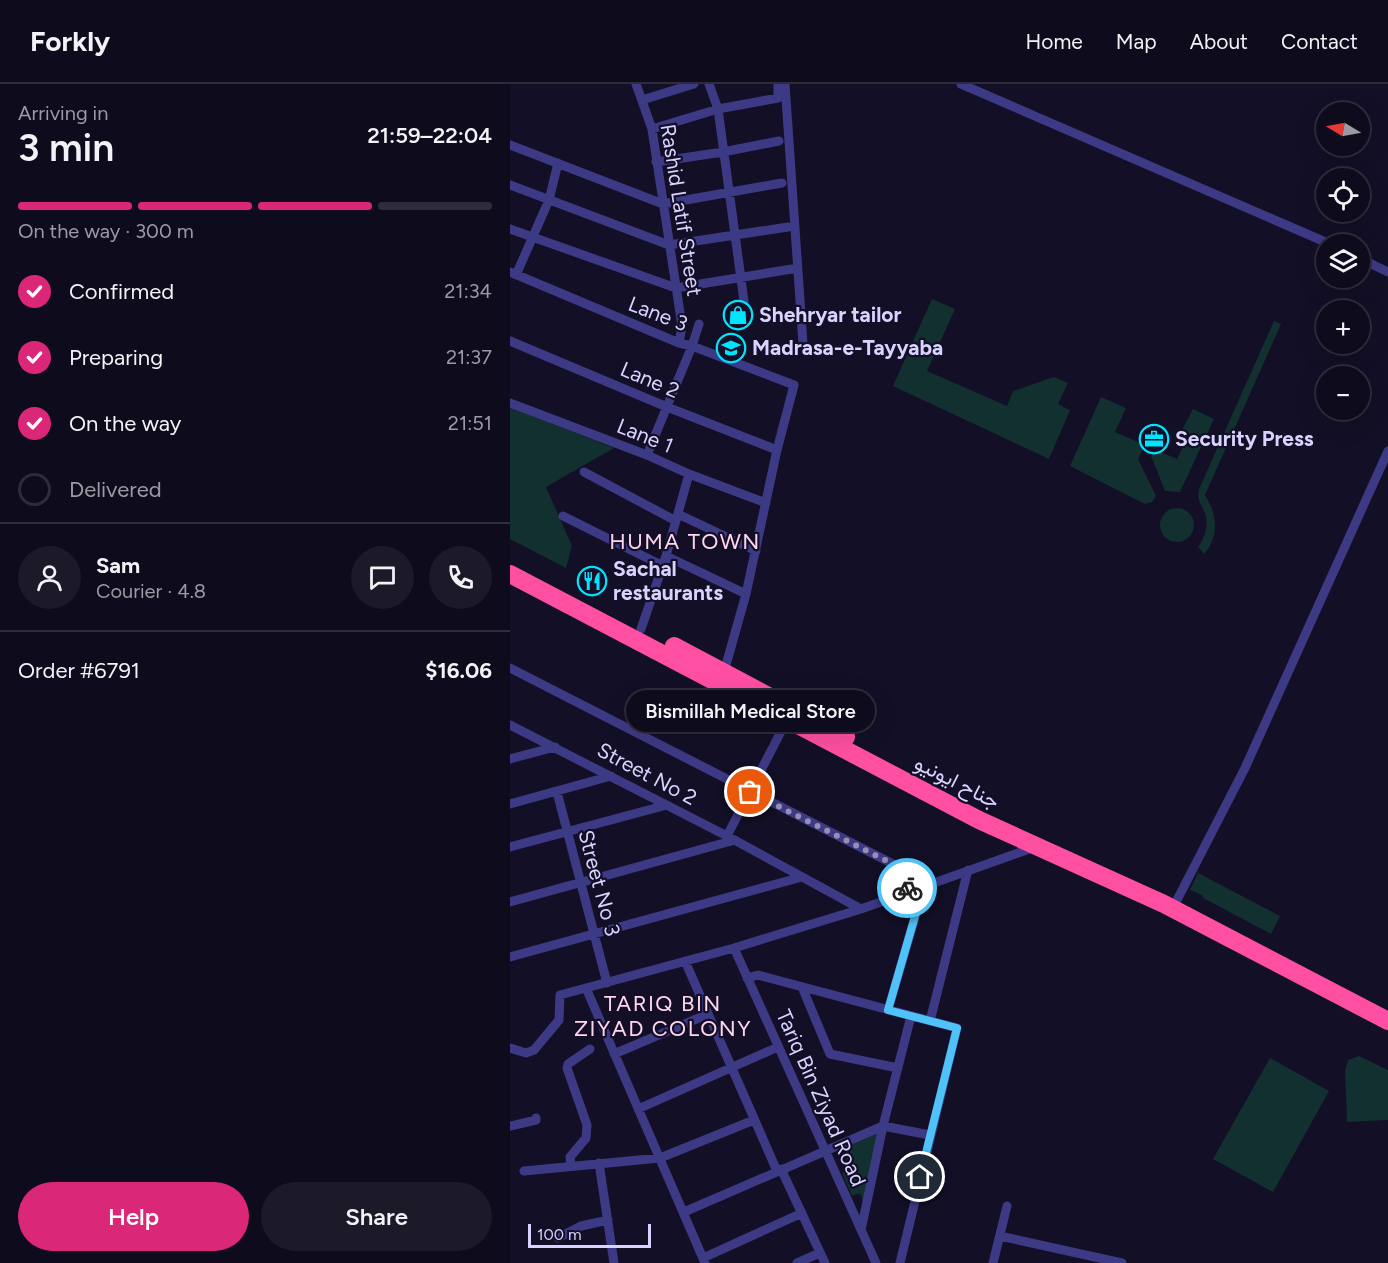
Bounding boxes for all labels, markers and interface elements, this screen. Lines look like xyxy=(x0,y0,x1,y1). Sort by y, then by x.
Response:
text: Forkly xyxy=(30,24,110,58)
text: Home xyxy=(1026,29,1083,54)
text: Map xyxy=(1116,29,1157,54)
text: About xyxy=(1190,29,1248,54)
text: Contact xyxy=(1281,29,1358,54)
text: Arriving in xyxy=(18,101,108,125)
north arrow xyxy=(1316,102,1370,156)
map controls xyxy=(1316,102,1370,420)
text: 21:59–22:04 xyxy=(367,122,492,149)
street label: Rashid Latif Street xyxy=(656,122,707,298)
text: 3 min xyxy=(18,124,114,171)
button: locate xyxy=(1316,168,1370,222)
text: On the way · 300 m xyxy=(18,219,194,243)
button: layers xyxy=(1316,234,1370,288)
icon: check xyxy=(18,275,51,308)
text: Confirmed xyxy=(69,278,174,305)
text: 21:34 xyxy=(444,279,492,303)
street label: Lane 3 xyxy=(625,291,691,336)
shop icon: Shehryar tailor xyxy=(722,299,754,331)
button: + xyxy=(1316,300,1370,354)
place label: Shehryar tailor xyxy=(759,302,902,327)
school or university icon: Madrasa-e-Tayyaba xyxy=(715,332,747,364)
place label: Madrasa-e-Tayyaba xyxy=(752,335,943,360)
icon: check xyxy=(18,341,51,374)
text: Preparing xyxy=(69,344,163,371)
text: 21:37 xyxy=(446,345,492,369)
street label: Lane 2 xyxy=(617,356,684,403)
button: − xyxy=(1316,366,1370,420)
icon: check xyxy=(18,407,51,440)
text: On the way xyxy=(69,410,181,437)
text: 21:51 xyxy=(448,411,492,435)
street label: Lane 1 xyxy=(613,413,677,458)
office icon: Security Press xyxy=(1138,423,1170,455)
place label: Security Press xyxy=(1175,426,1314,451)
text: Delivered xyxy=(69,476,162,503)
district label: HUMA TOWN xyxy=(609,528,761,555)
button: person xyxy=(18,546,81,609)
button: chat xyxy=(351,546,414,609)
button: phone xyxy=(429,546,492,609)
text: Sam xyxy=(96,552,140,579)
place label: Sachal restaurants xyxy=(613,556,723,605)
restaurant icon: Sachal restaurants xyxy=(576,565,608,597)
text: Courier · 4.8 xyxy=(96,579,206,603)
text: Order #6791 xyxy=(18,657,140,684)
text: $16.06 xyxy=(425,657,492,684)
callout: Bismillah Medical Store xyxy=(626,690,874,732)
text: Bismillah Medical Store xyxy=(645,699,856,723)
street label: Street No 2 xyxy=(593,737,701,810)
street label: جناح ایونیو xyxy=(910,750,1004,815)
pin xyxy=(724,766,775,817)
icon: bag xyxy=(733,775,766,808)
street label: Street No 3 xyxy=(573,827,626,939)
courier xyxy=(877,858,937,918)
icon: bike xyxy=(891,872,924,905)
district label: TARIQ BIN ZIYAD COLONY xyxy=(574,990,752,1042)
street label: Tariq Bin Ziyad Road xyxy=(771,1006,872,1190)
pin xyxy=(894,1151,945,1202)
icon: home xyxy=(903,1160,936,1193)
button: Help xyxy=(18,1182,249,1251)
button: Share xyxy=(261,1182,492,1251)
scale bar xyxy=(528,1221,651,1248)
text: 100 m xyxy=(537,1225,582,1244)

